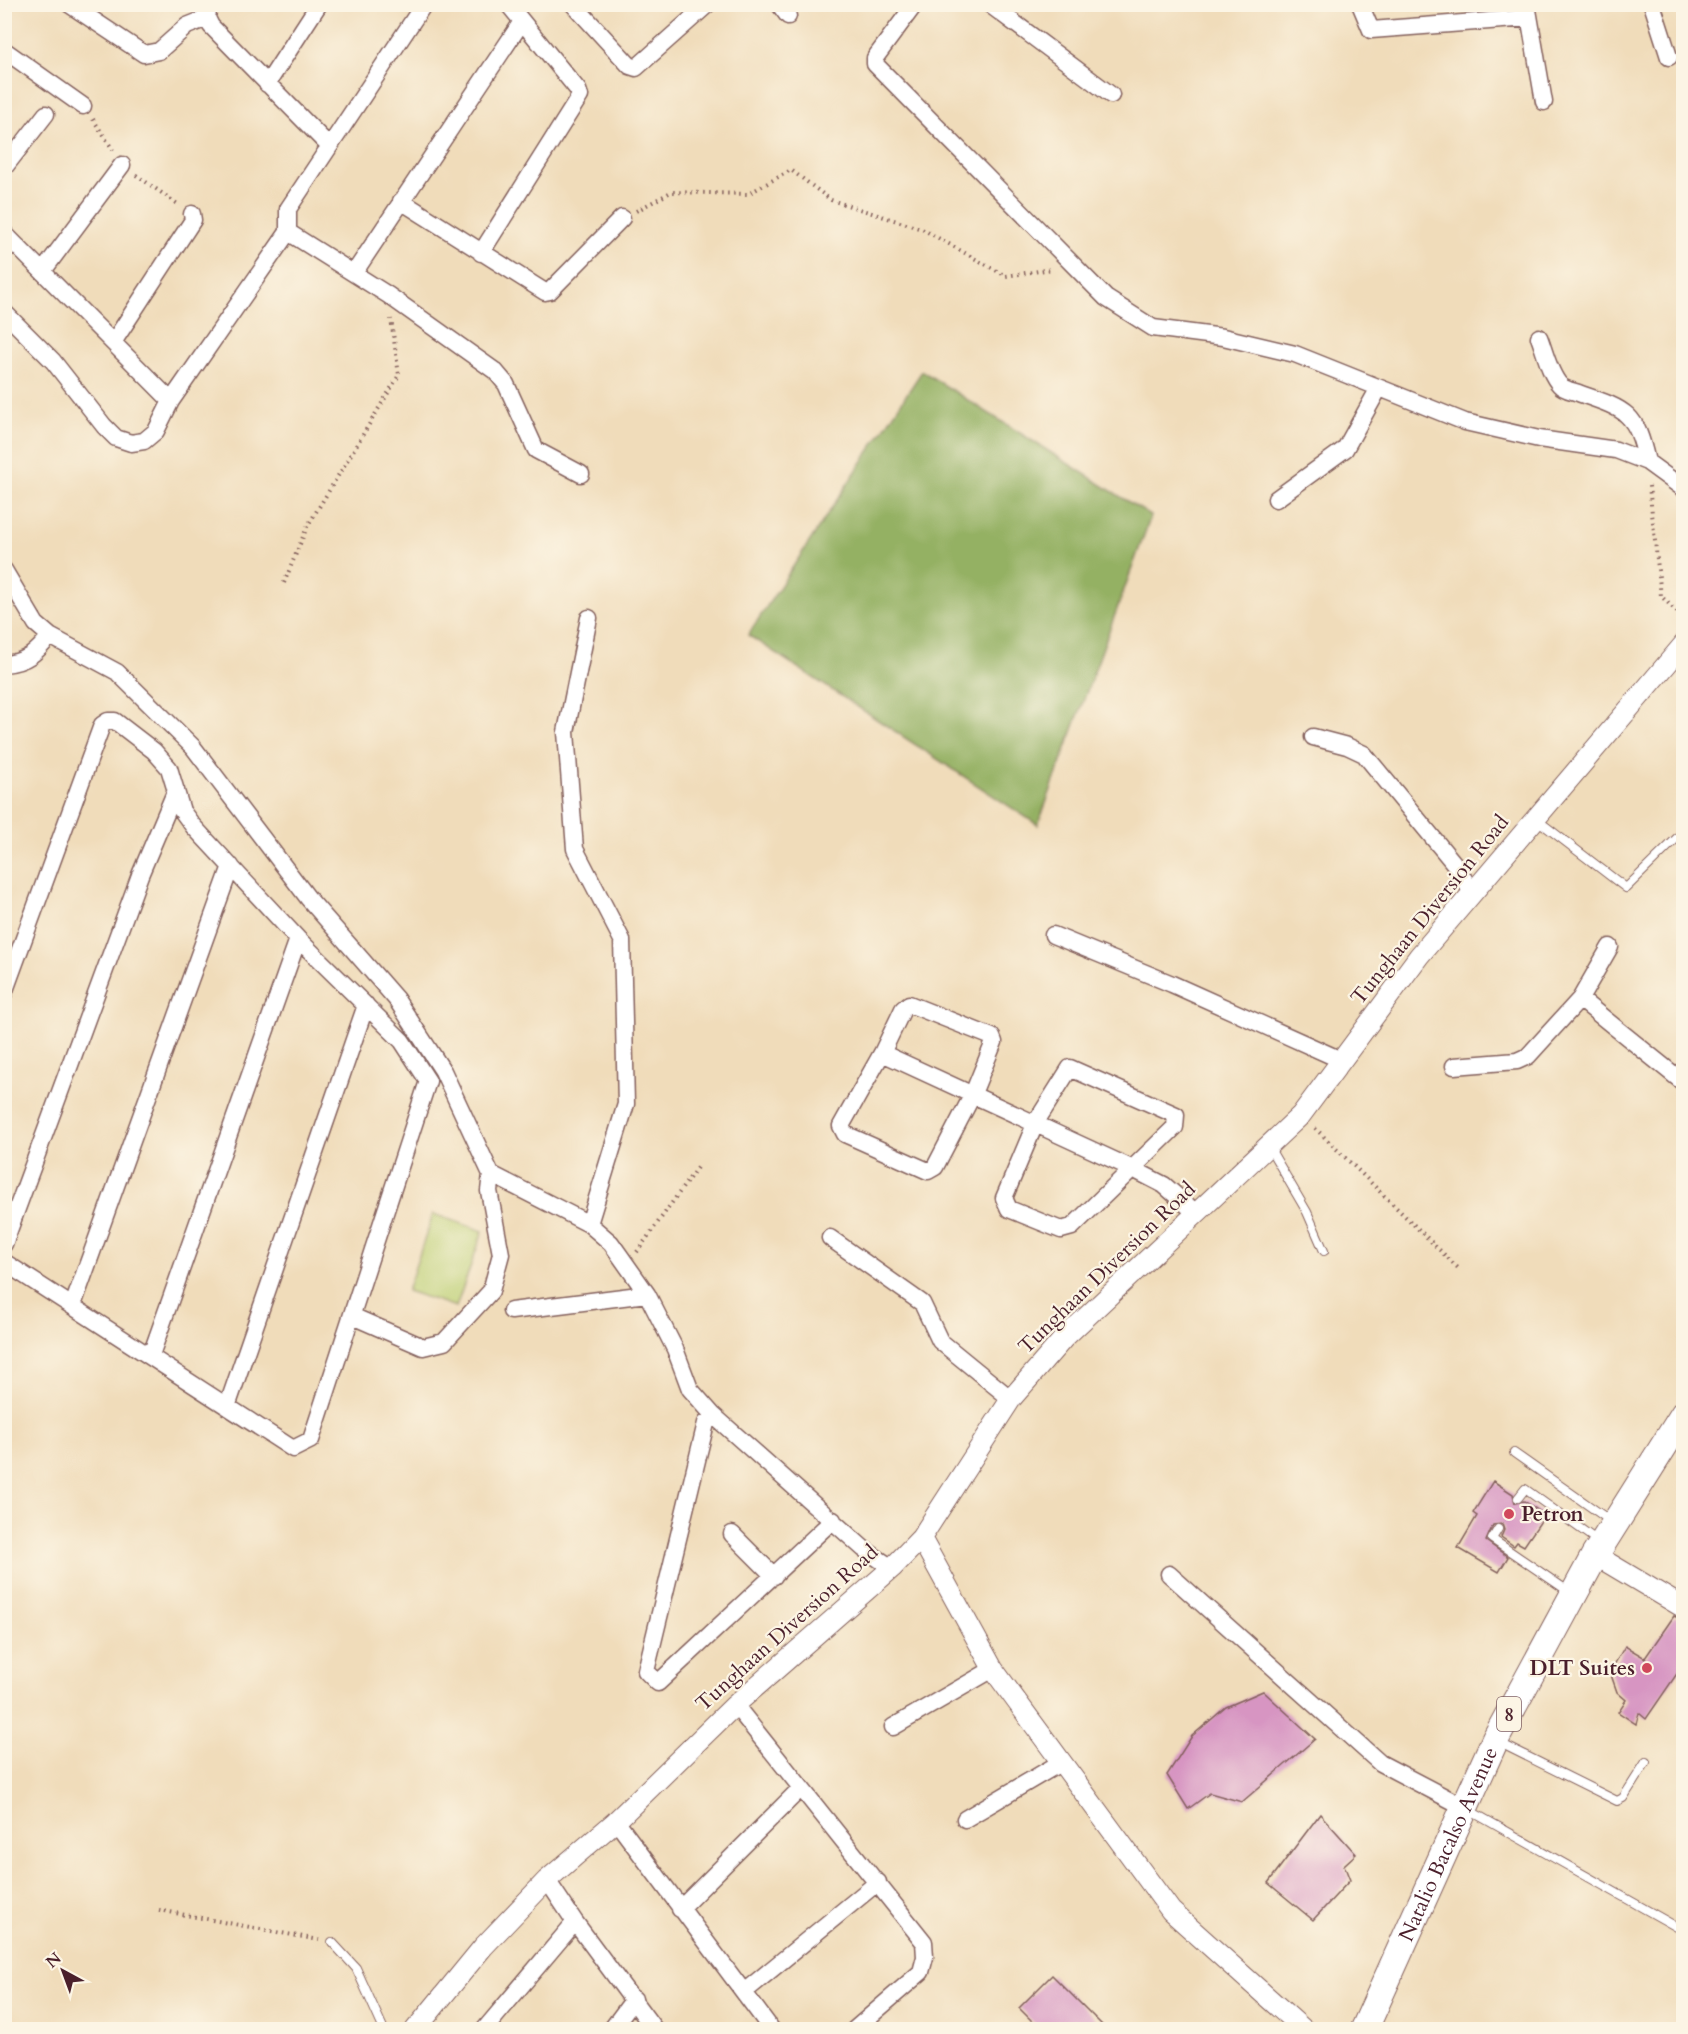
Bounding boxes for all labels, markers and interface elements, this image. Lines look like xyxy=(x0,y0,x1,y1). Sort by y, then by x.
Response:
street label: Tunghaan Diversion Road xyxy=(1344,809,1516,1011)
street label: Tunghaan Diversion Road xyxy=(1012,1175,1202,1361)
place label: Petron xyxy=(1521,1500,1584,1529)
marker: Petron xyxy=(1502,1507,1516,1521)
street label: Tunghaan Diversion Road xyxy=(689,1538,885,1718)
place label: DLT Suites xyxy=(1529,1654,1635,1683)
marker: DLT Suites xyxy=(1640,1661,1654,1675)
road number: 8 xyxy=(1497,1697,1521,1731)
street label: Natalio Bacalso Avenue xyxy=(1391,1742,1505,1946)
north arrow xyxy=(33,1941,93,2001)
text: N xyxy=(41,1948,66,1973)

